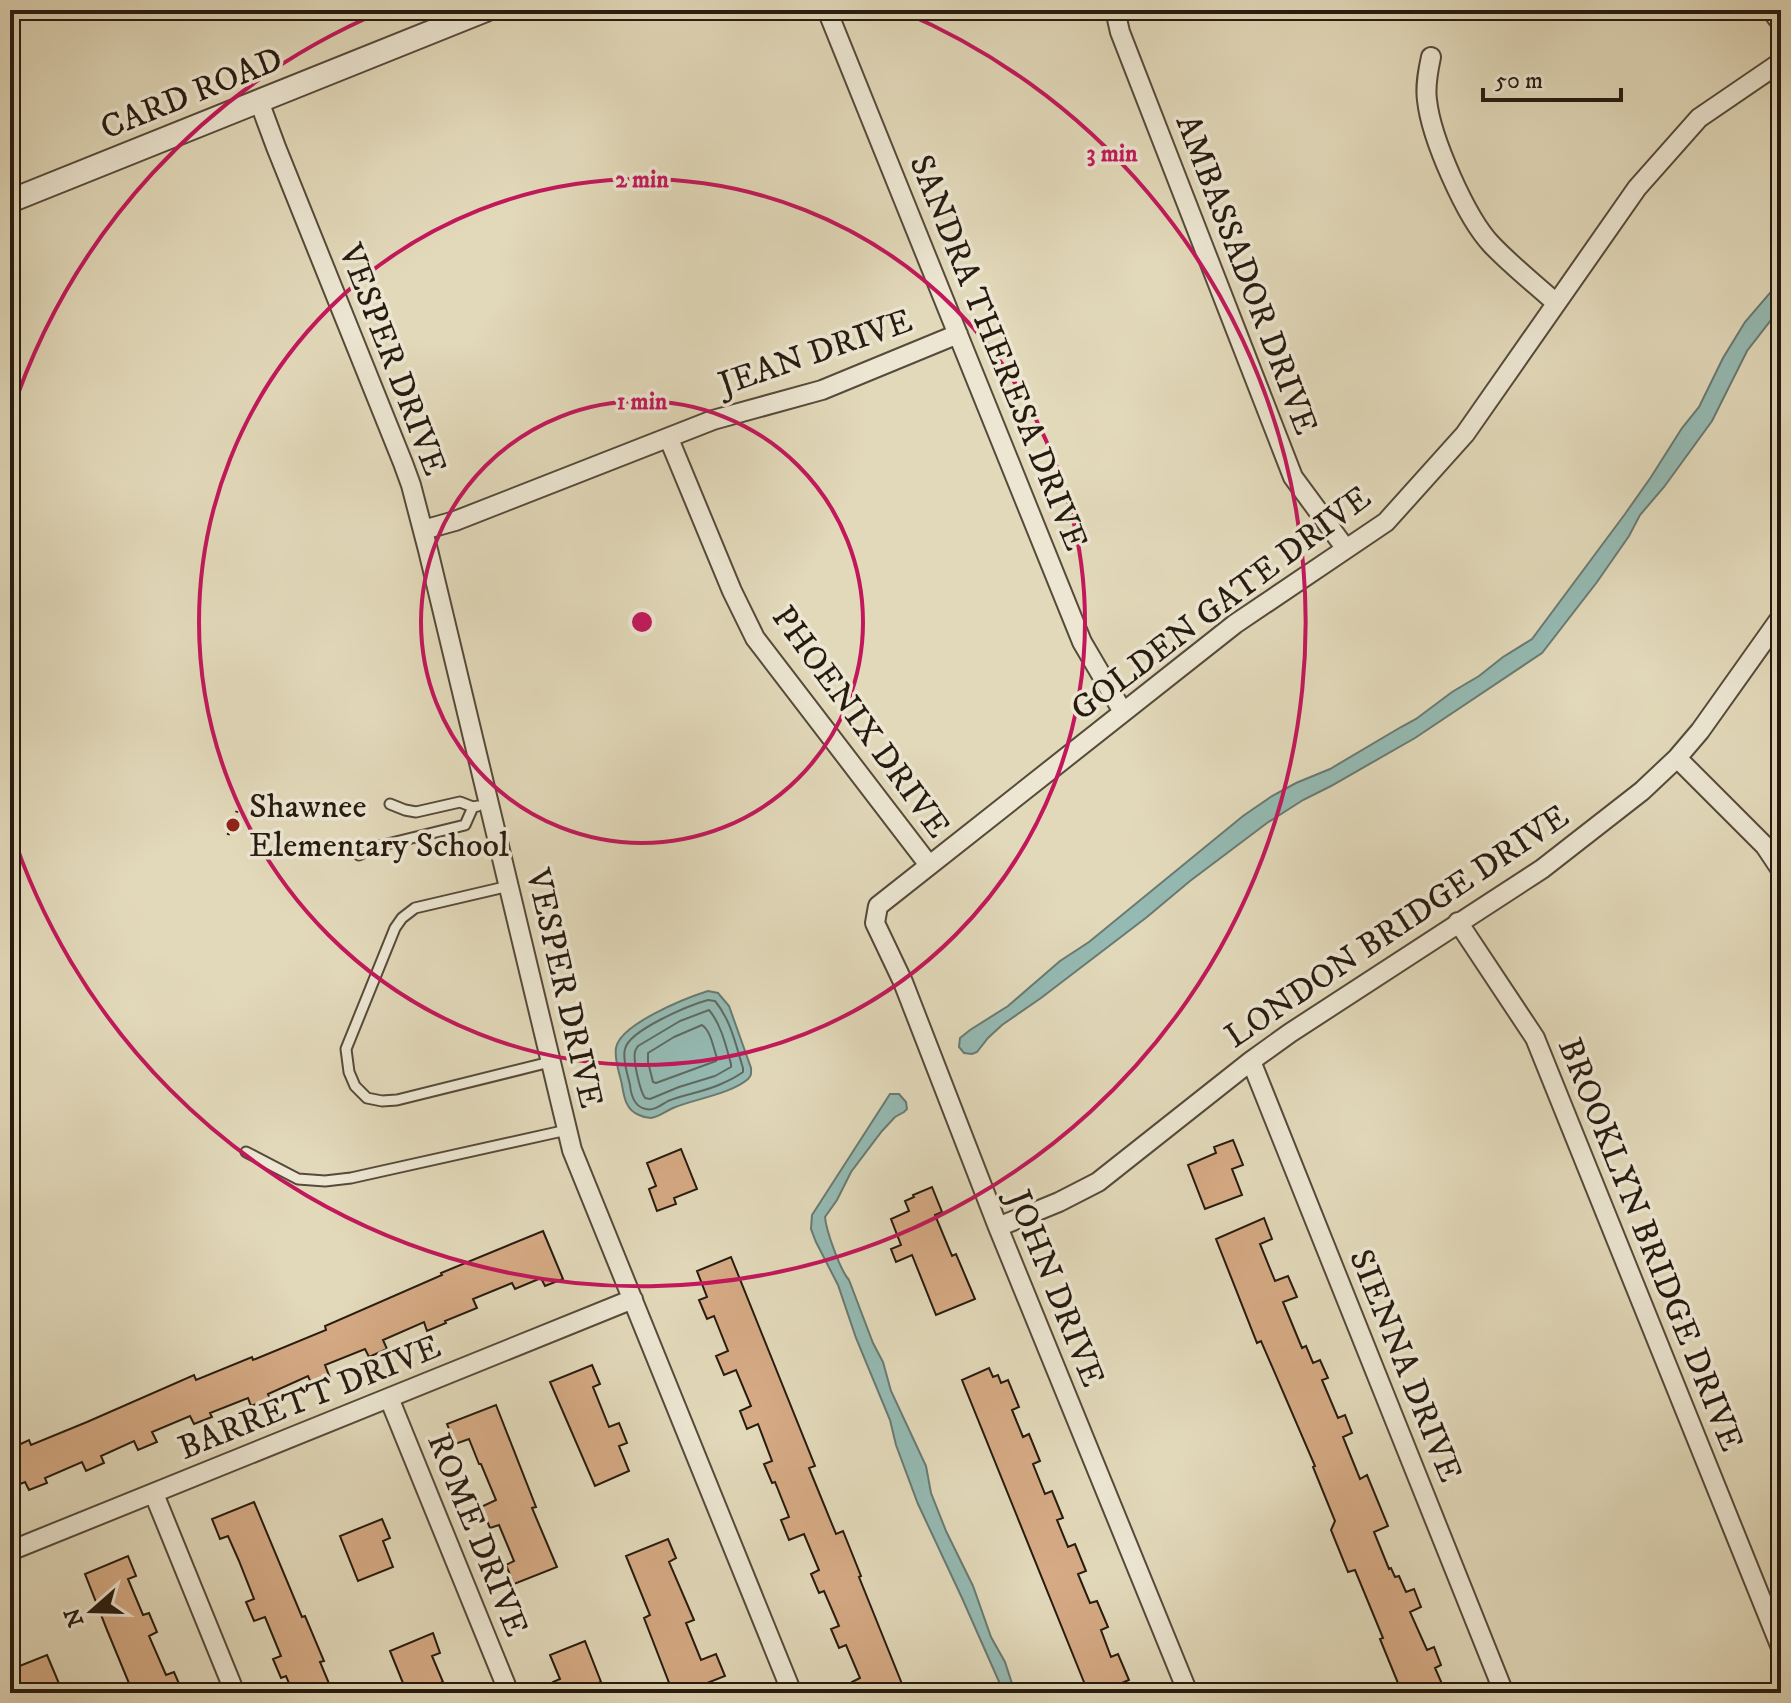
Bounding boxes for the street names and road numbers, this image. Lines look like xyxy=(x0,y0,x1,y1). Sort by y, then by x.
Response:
street label: CARD ROAD xyxy=(95,38,289,149)
street label: AMBASSADOR DRIVE xyxy=(1166,109,1327,441)
street label: SANDRA THERESA DRIVE xyxy=(899,149,1097,557)
street label: VESPER DRIVE xyxy=(328,237,456,481)
street label: JEAN DRIVE xyxy=(711,300,918,407)
street label: GOLDEN GATE DRIVE xyxy=(1063,477,1380,730)
street label: PHOENIX DRIVE xyxy=(762,598,959,846)
street label: LONDON BRIDGE DRIVE xyxy=(1217,796,1577,1058)
street label: VESPER DRIVE xyxy=(516,864,612,1112)
street label: BROOKLYN BRIDGE DRIVE xyxy=(1548,1032,1752,1457)
street label: JOHN DRIVE xyxy=(996,1182,1114,1393)
street label: SIENNA DRIVE xyxy=(1339,1243,1471,1488)
street label: BARRETT DRIVE xyxy=(173,1326,447,1470)
street label: ROME DRIVE xyxy=(417,1427,537,1643)

